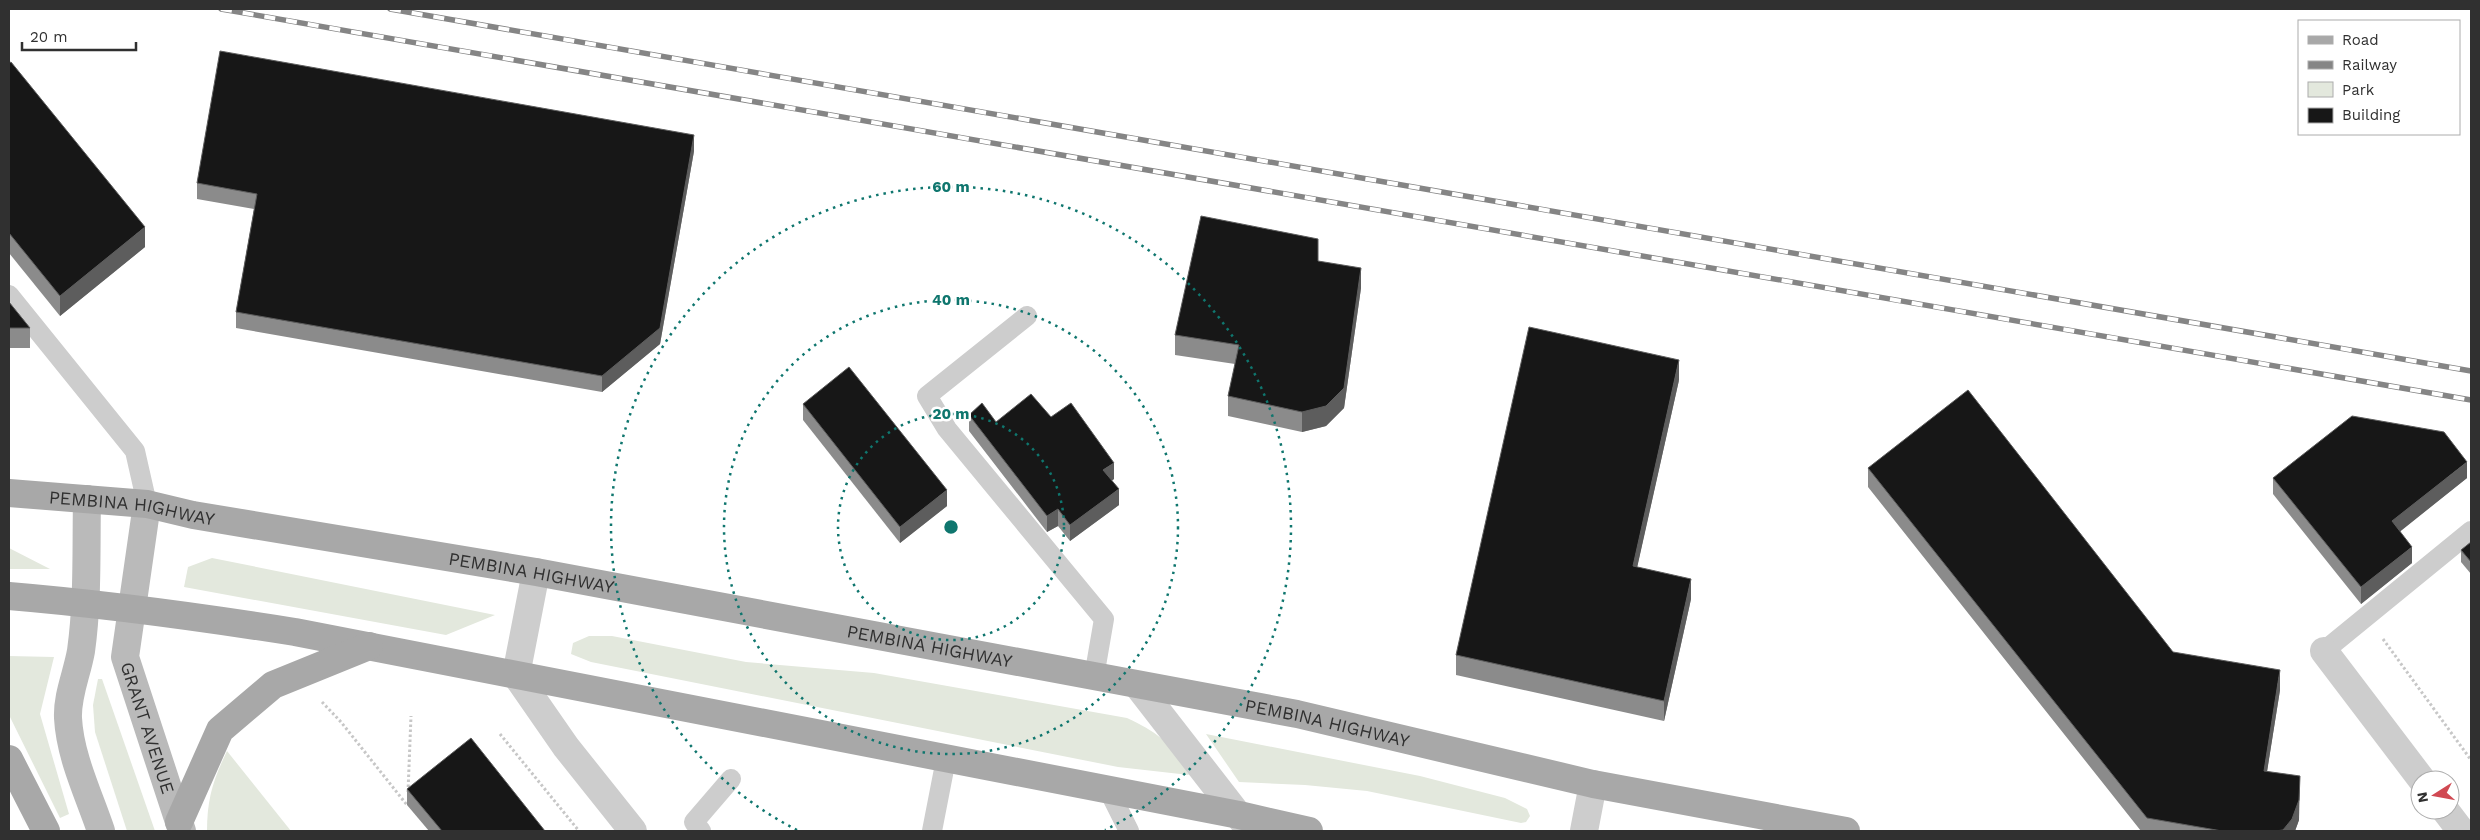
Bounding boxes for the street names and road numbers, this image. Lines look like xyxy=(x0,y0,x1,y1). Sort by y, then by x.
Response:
street label: PEMBINA HIGHWAY xyxy=(48,486,217,529)
street label: PEMBINA HIGHWAY xyxy=(447,547,617,597)
street label: PEMBINA HIGHWAY xyxy=(845,620,1015,671)
street label: GRANT AVENUE xyxy=(117,659,180,796)
street label: PEMBINA HIGHWAY xyxy=(1243,694,1412,751)

